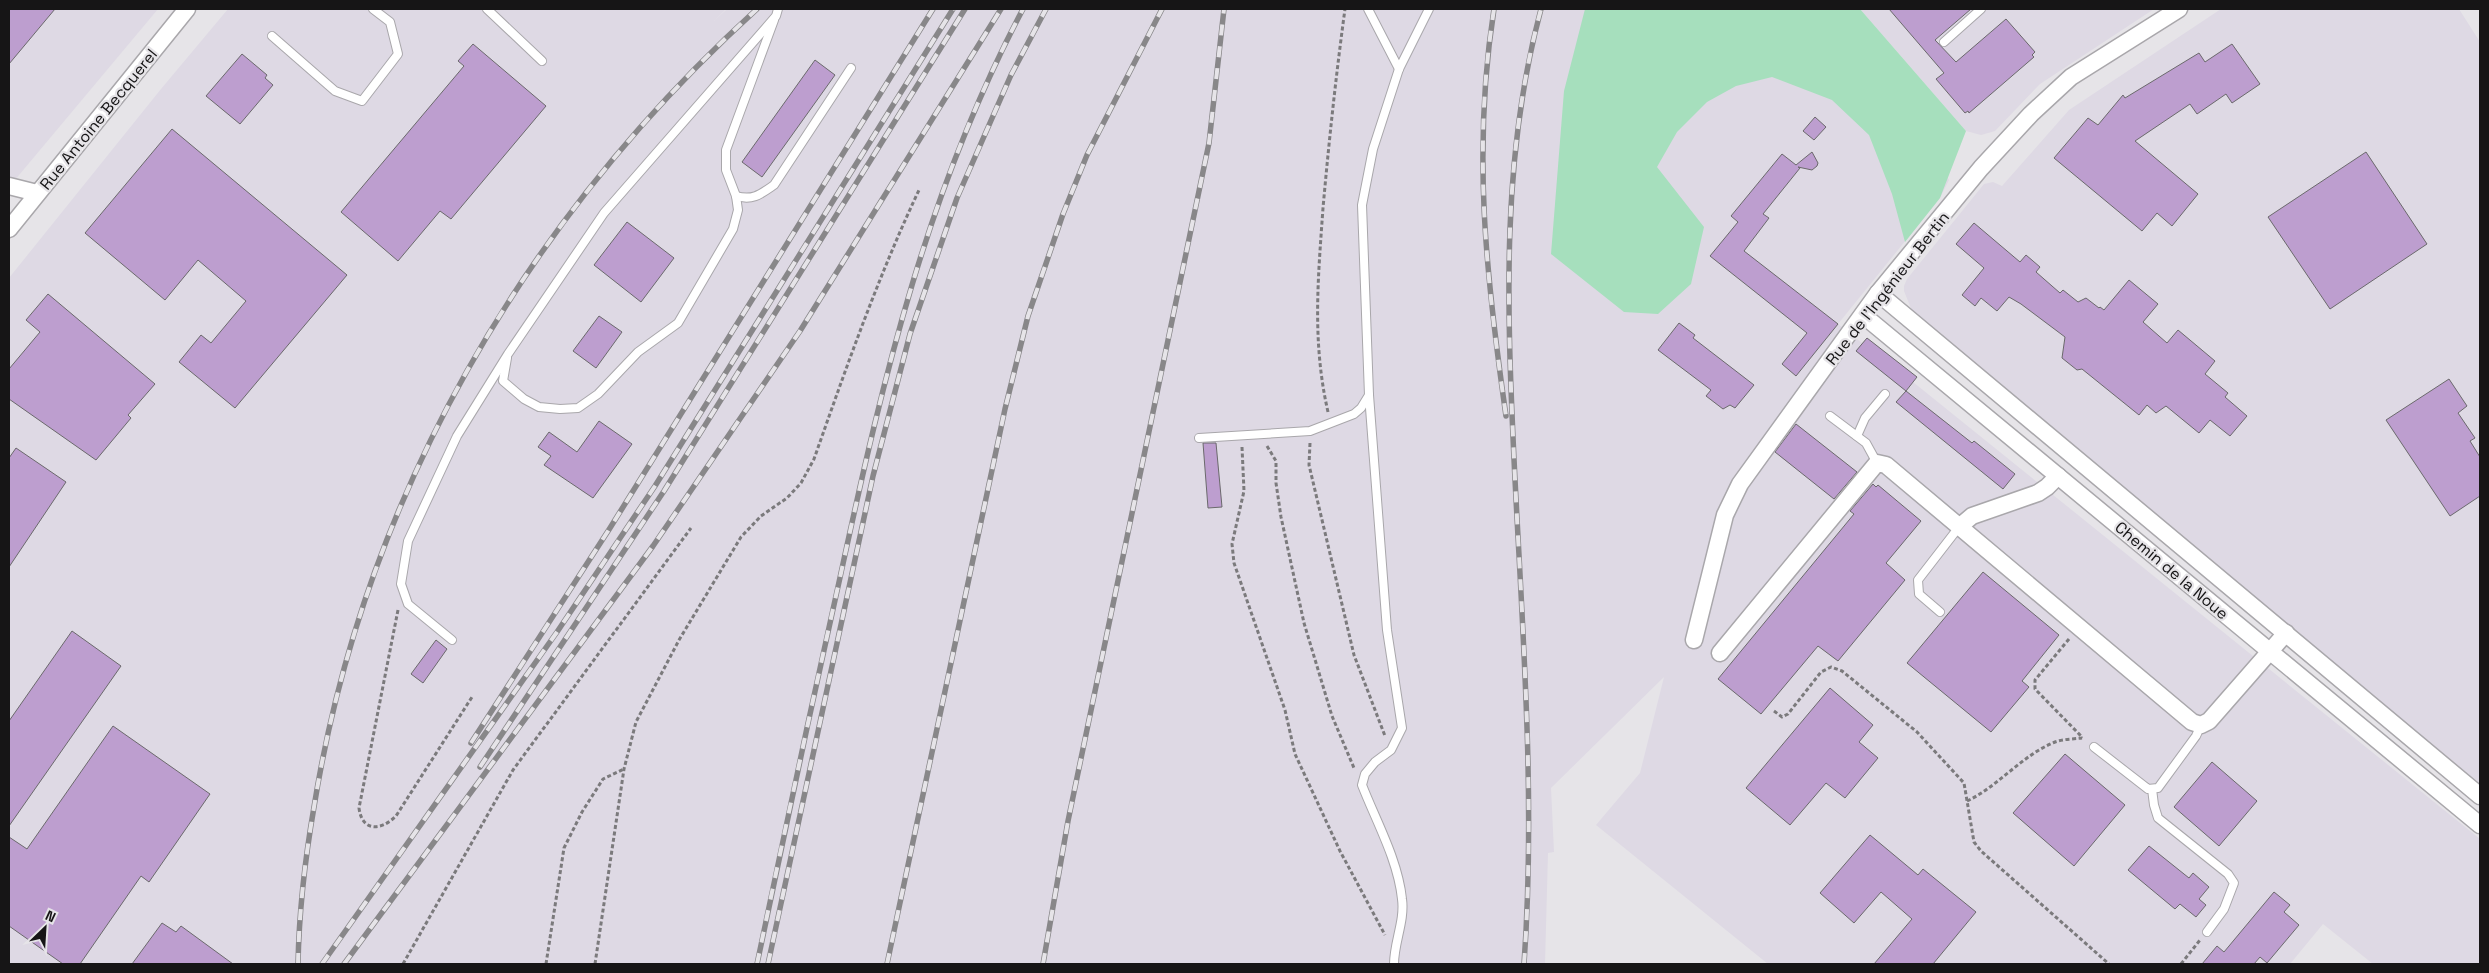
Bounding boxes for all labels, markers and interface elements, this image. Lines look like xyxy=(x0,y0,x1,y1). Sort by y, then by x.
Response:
street label: Rue Antoine Becquerel xyxy=(35,45,162,194)
street label: Rue de l'Ingénieur Bertin xyxy=(1821,207,1954,369)
street label: Chemin de la Noue xyxy=(2111,517,2233,624)
north arrow xyxy=(20,903,70,953)
text: N xyxy=(42,906,59,926)

